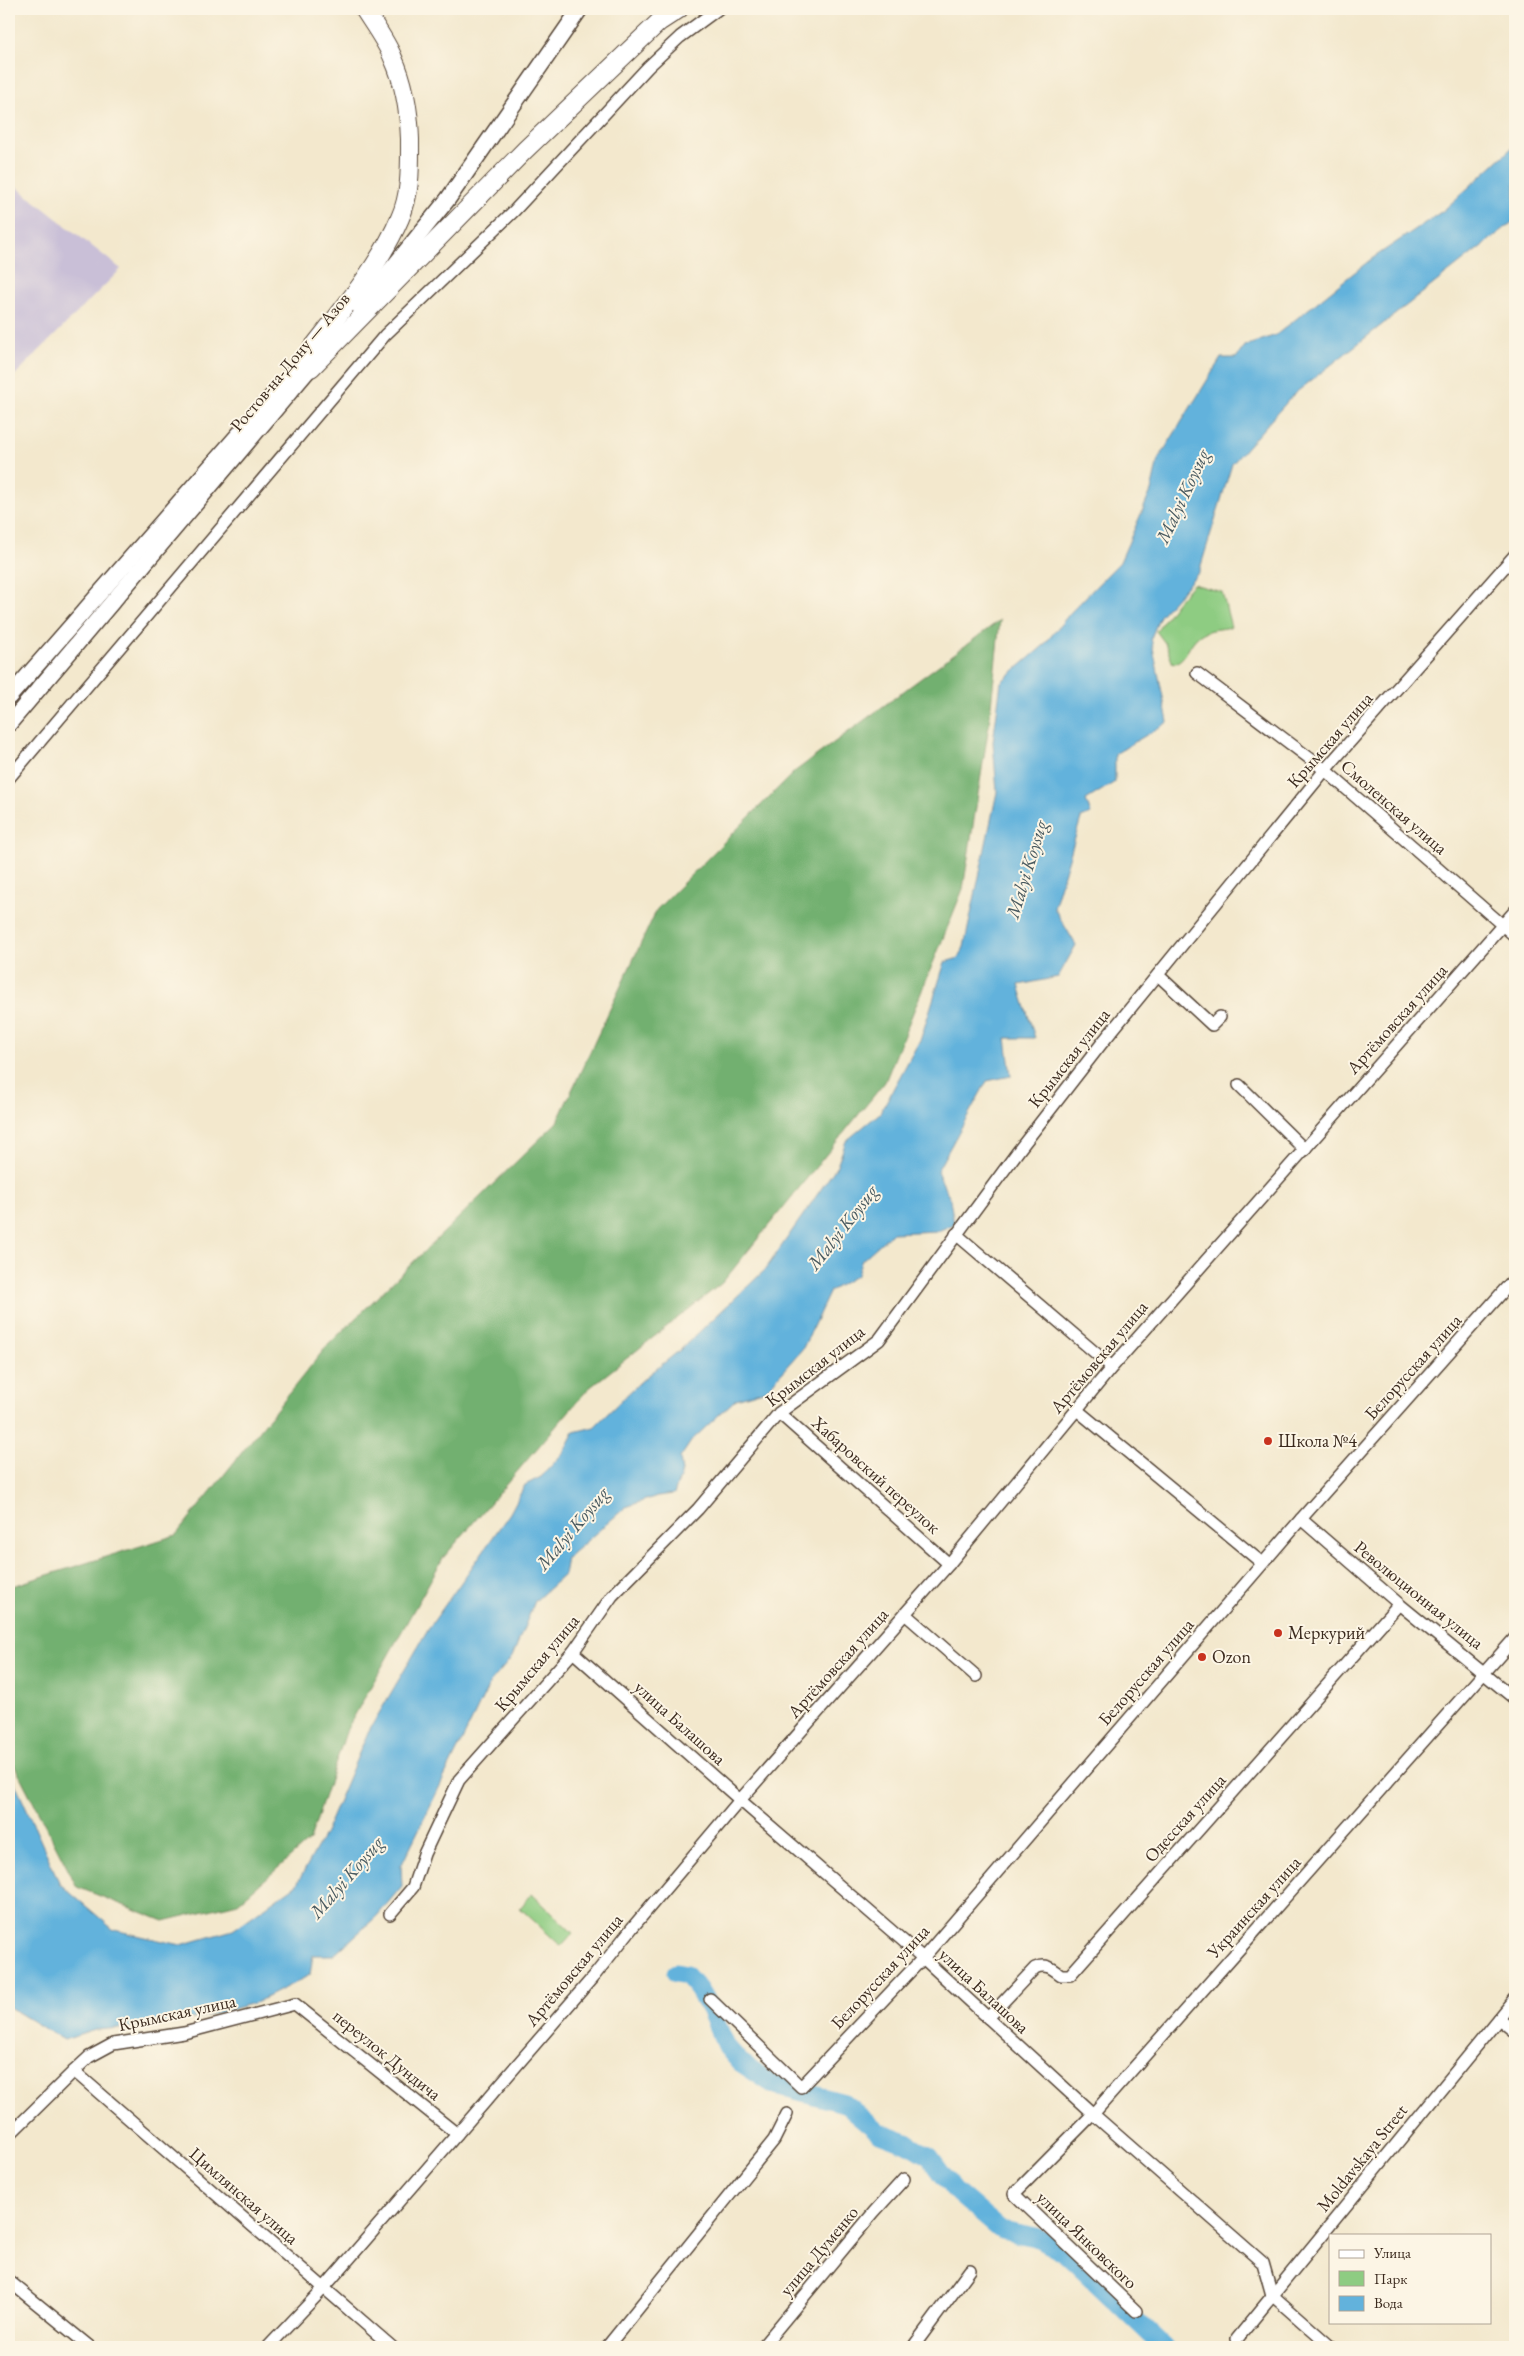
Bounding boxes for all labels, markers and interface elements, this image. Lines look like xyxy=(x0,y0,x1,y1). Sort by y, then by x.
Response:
street label: Ростов-на-Дону — Азов xyxy=(225,287,355,436)
water label: Malyi Koysug xyxy=(1149,444,1216,548)
street label: Крымская улица xyxy=(1282,686,1378,792)
street label: Смоленская улица xyxy=(1336,754,1453,860)
water label: Malyi Koysug xyxy=(999,816,1054,922)
street label: Артёмовская улица xyxy=(1340,958,1453,1079)
street label: Крымская улица xyxy=(1023,1003,1115,1112)
water label: Malyi Koysug xyxy=(801,1179,884,1276)
street label: Артёмовская улица xyxy=(1044,1295,1153,1419)
street label: Белорусская улица xyxy=(1359,1308,1467,1424)
street label: Крымская улица xyxy=(760,1319,870,1412)
street label: Хабаровский переулок xyxy=(807,1410,946,1539)
place label: Школа №4 xyxy=(1278,1429,1357,1452)
marker: Школа №4 xyxy=(1262,1435,1274,1447)
water label: Malyi Koysug xyxy=(530,1481,615,1576)
street label: Революционная улица xyxy=(1350,1535,1489,1654)
street label: Артёмовская улица xyxy=(781,1602,894,1723)
street label: Крымская улица xyxy=(489,1609,584,1716)
street label: Белорусская улица xyxy=(1093,1613,1199,1730)
place label: Меркурий xyxy=(1288,1621,1366,1644)
marker: Меркурий xyxy=(1272,1627,1284,1639)
place label: Ozon xyxy=(1212,1645,1251,1668)
marker: Ozon xyxy=(1196,1651,1208,1663)
street label: улица Балашова xyxy=(630,1675,732,1770)
street label: Одесская улица xyxy=(1139,1768,1231,1867)
water label: Malyi Koysug xyxy=(303,1830,390,1925)
street label: Украинская улица xyxy=(1201,1850,1306,1963)
street label: Артёмовская улица xyxy=(519,1908,628,2032)
street label: Белорусская улица xyxy=(825,1919,935,2034)
street label: улица Балашова xyxy=(934,1943,1035,2039)
street label: Крымская улица xyxy=(116,1989,239,2036)
street label: переулок Дундича xyxy=(329,2004,447,2106)
street label: Moldavskaya Street xyxy=(1311,2099,1412,2216)
street label: Цимлянская улица xyxy=(185,2142,304,2250)
street label: улица Янковского xyxy=(1032,2186,1143,2294)
street label: улица Думенко xyxy=(774,2201,863,2301)
legend xyxy=(1329,2234,1492,2324)
text: Улица xyxy=(1373,2243,1411,2262)
text: Парк xyxy=(1374,2269,1407,2288)
text: Вода xyxy=(1374,2293,1403,2312)

